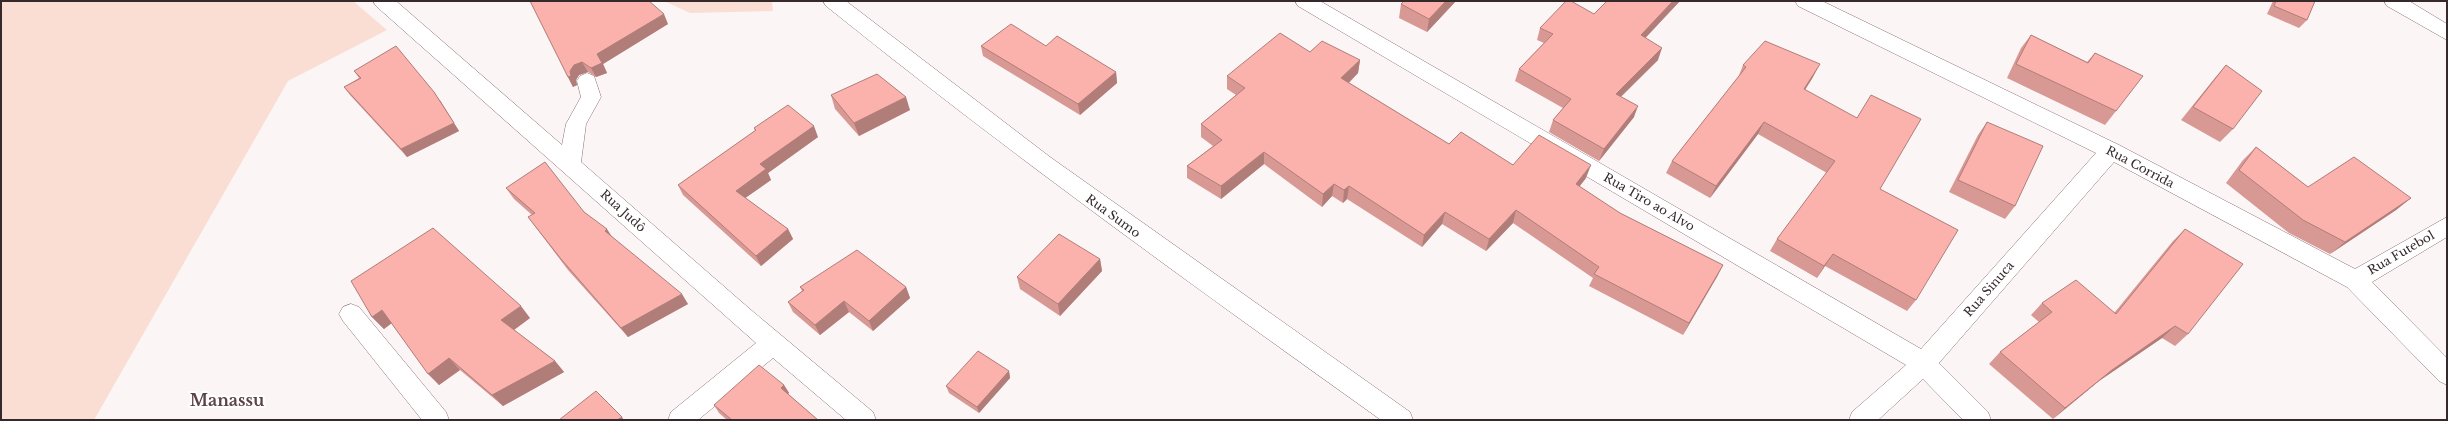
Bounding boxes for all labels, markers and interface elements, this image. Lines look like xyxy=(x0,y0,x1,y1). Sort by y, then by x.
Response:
street label: Rua Corrida xyxy=(2104,142,2177,191)
street label: Rua Tiro ao Alvo xyxy=(1601,169,1698,234)
street label: Rua Judô xyxy=(598,186,649,235)
street label: Rua Sumo xyxy=(1083,191,1144,241)
street label: Rua Futebol xyxy=(2365,227,2437,278)
street label: Rua Sinuca xyxy=(1960,258,2017,320)
district label: Manassu xyxy=(190,390,265,410)

